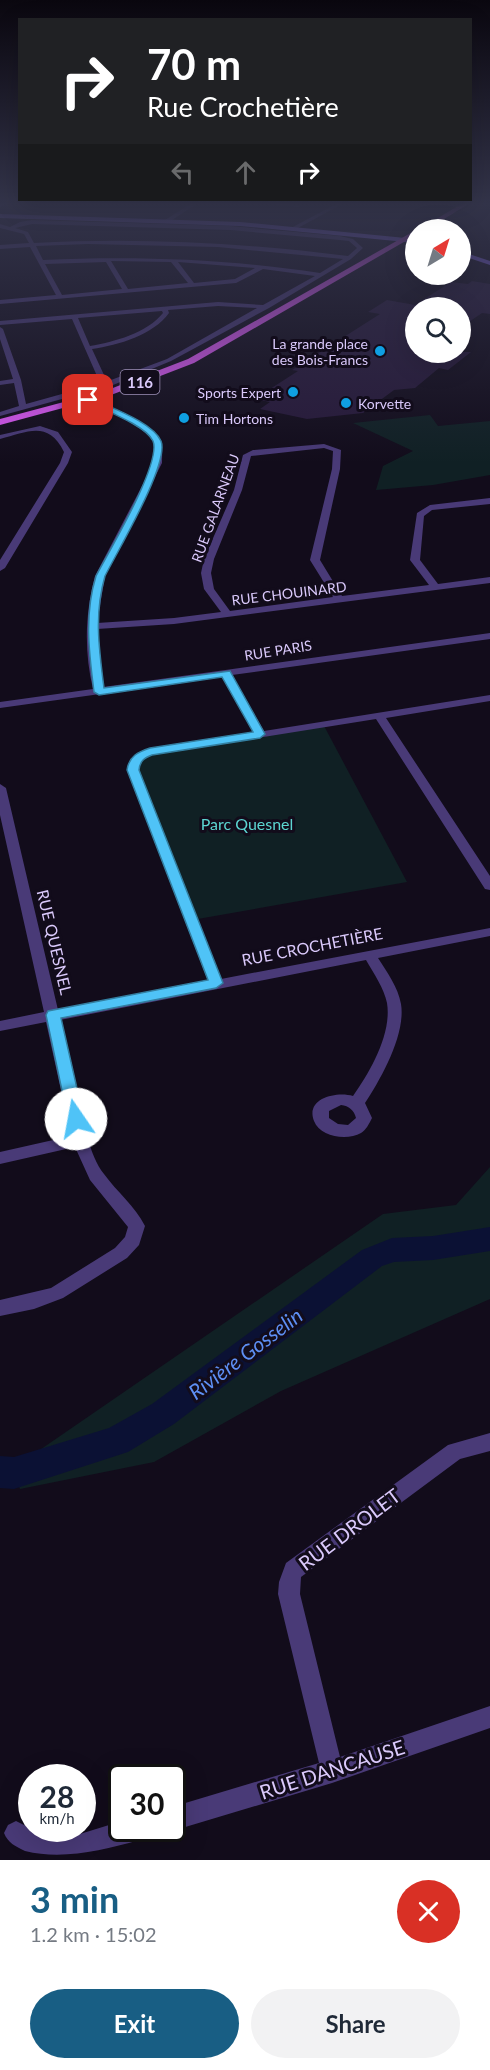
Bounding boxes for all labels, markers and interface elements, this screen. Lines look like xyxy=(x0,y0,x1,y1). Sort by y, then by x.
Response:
text: 70 m xyxy=(147,39,241,89)
icon: right xyxy=(48,42,126,120)
text: Rue Crochetière xyxy=(147,90,339,123)
icon: left xyxy=(166,156,199,189)
icon: ahead xyxy=(229,156,262,189)
icon: right xyxy=(292,156,325,189)
north arrow xyxy=(405,219,471,285)
map controls xyxy=(405,219,471,363)
button: search xyxy=(405,297,471,363)
place label: La grande place des Bois-Francs xyxy=(272,335,368,368)
marker: La grande place des Bois-Francs xyxy=(373,344,387,358)
road number: 116 xyxy=(120,370,160,394)
pin xyxy=(62,374,113,425)
icon: arrive xyxy=(71,383,104,416)
place label: Sports Expert xyxy=(198,384,281,401)
marker: Sports Expert xyxy=(286,385,300,399)
place label: Korvette xyxy=(358,395,411,412)
marker: Korvette xyxy=(339,396,353,410)
place label: Tim Hortons xyxy=(196,410,273,427)
marker: Tim Hortons xyxy=(177,411,191,425)
street label: RUE GALARNEAU xyxy=(188,452,242,564)
street label: RUE CHOUINARD xyxy=(231,578,347,608)
street label: RUE PARIS xyxy=(243,636,313,664)
park label: Parc Quesnel xyxy=(201,814,293,833)
street label: RUE QUESNEL xyxy=(34,888,76,996)
street label: RUE CROCHETIÈRE xyxy=(240,923,384,969)
position arrow xyxy=(44,1087,108,1151)
water label: Rivière Gosselin xyxy=(183,1302,307,1404)
street label: RUE DROLET xyxy=(293,1483,405,1575)
street label: RUE DANCAUSE xyxy=(256,1734,408,1804)
speed limit sign: 30 xyxy=(108,1764,186,1842)
text: 28 xyxy=(40,1778,74,1814)
text: km/h xyxy=(39,1809,75,1827)
text: 3 min xyxy=(30,1877,119,1921)
button: close xyxy=(397,1880,460,1943)
text: 1.2 km · 15:02 xyxy=(30,1922,157,1946)
button: Exit xyxy=(30,1989,239,2058)
button: Share xyxy=(251,1989,460,2058)

